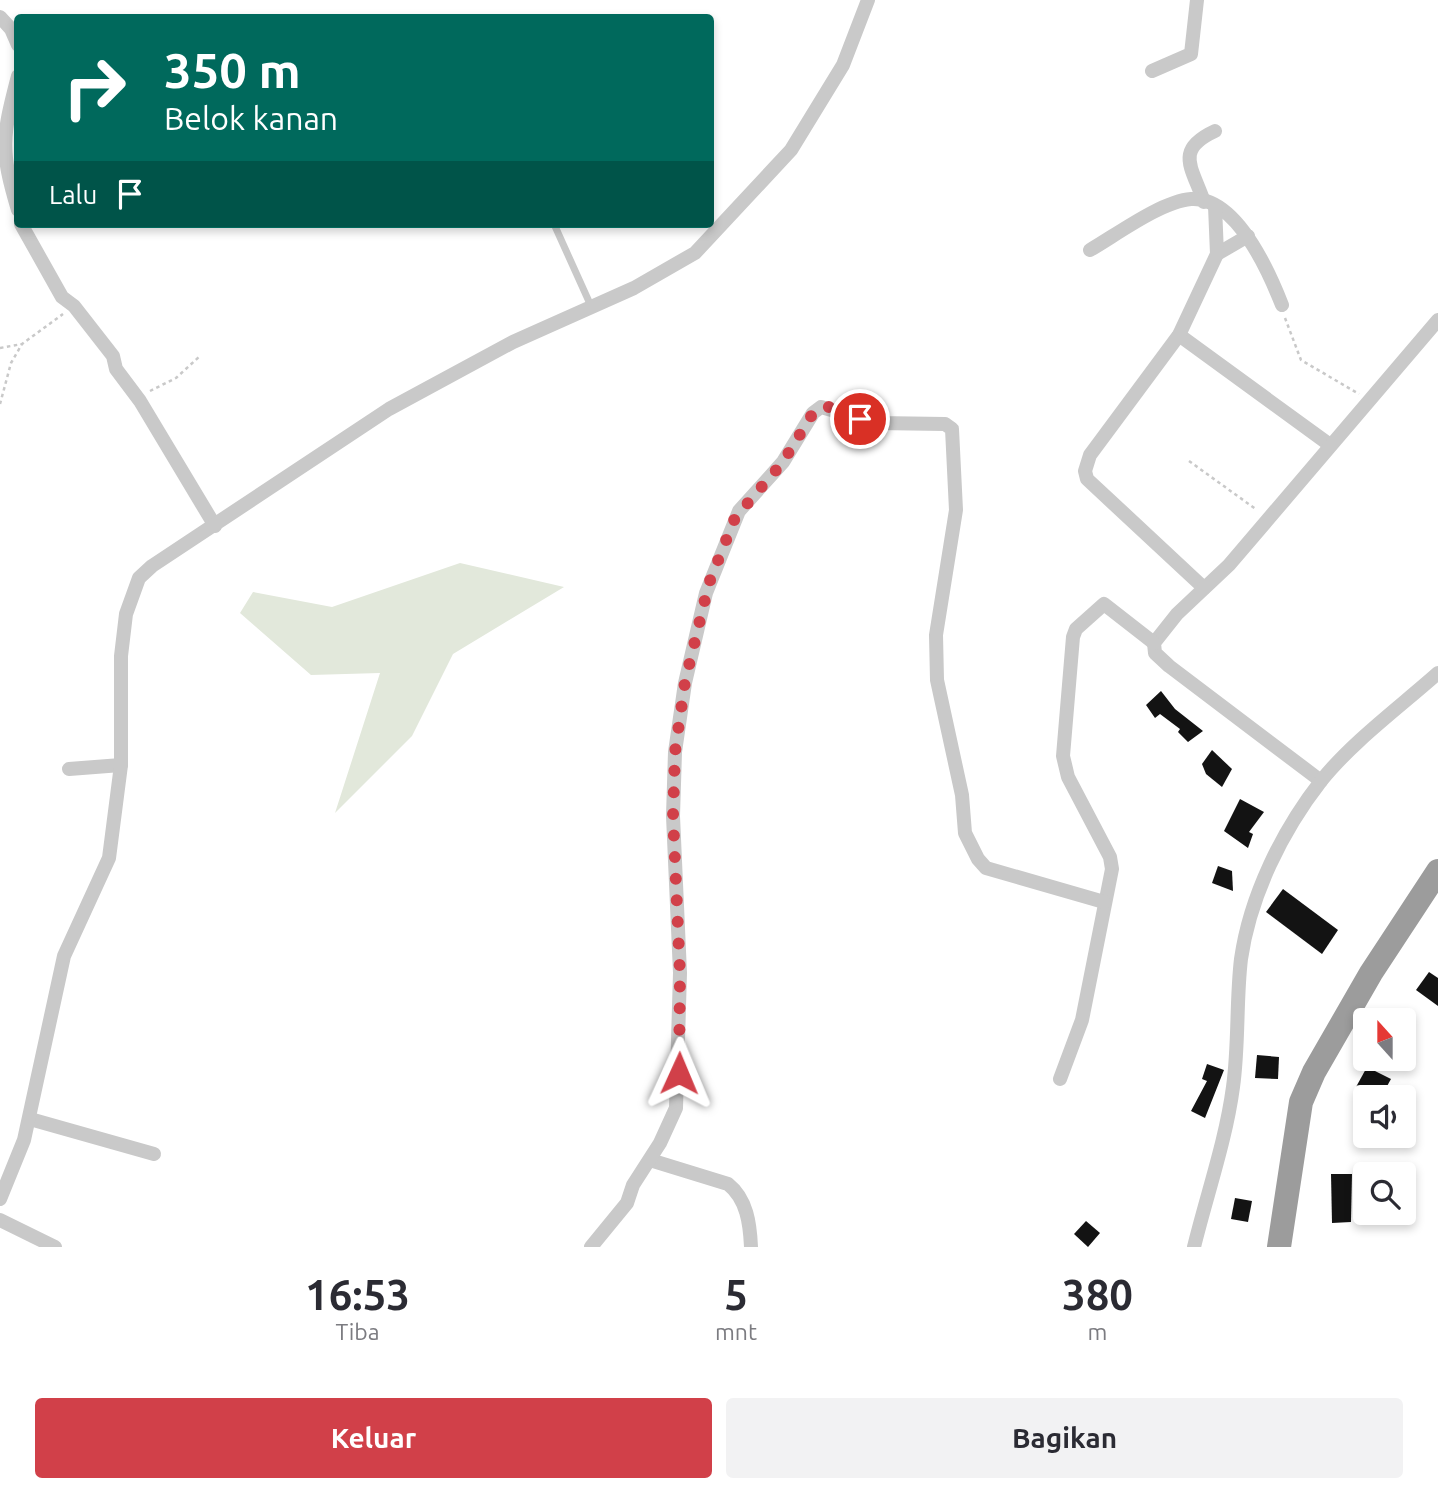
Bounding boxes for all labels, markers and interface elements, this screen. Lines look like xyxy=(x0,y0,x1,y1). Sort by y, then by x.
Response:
icon: right xyxy=(49,42,140,133)
text: 350 m xyxy=(164,42,301,97)
text: Belok kanan xyxy=(164,100,338,136)
icon: arrive xyxy=(111,175,149,213)
text: Lalu xyxy=(49,180,97,209)
pin xyxy=(830,389,890,449)
icon: arrive xyxy=(841,400,879,438)
north arrow xyxy=(1353,1008,1416,1071)
map controls xyxy=(1353,1008,1416,1225)
position arrow xyxy=(642,1036,716,1110)
button: sound xyxy=(1353,1085,1416,1148)
button: search xyxy=(1353,1162,1416,1225)
text: 16:53 xyxy=(305,1271,410,1318)
text: 5 xyxy=(724,1271,748,1318)
text: 380 xyxy=(1062,1271,1133,1318)
text: Tiba xyxy=(335,1319,380,1344)
text: mnt xyxy=(715,1319,757,1344)
text: m xyxy=(1088,1319,1107,1344)
button: Keluar xyxy=(35,1398,712,1478)
button: Bagikan xyxy=(726,1398,1403,1478)

